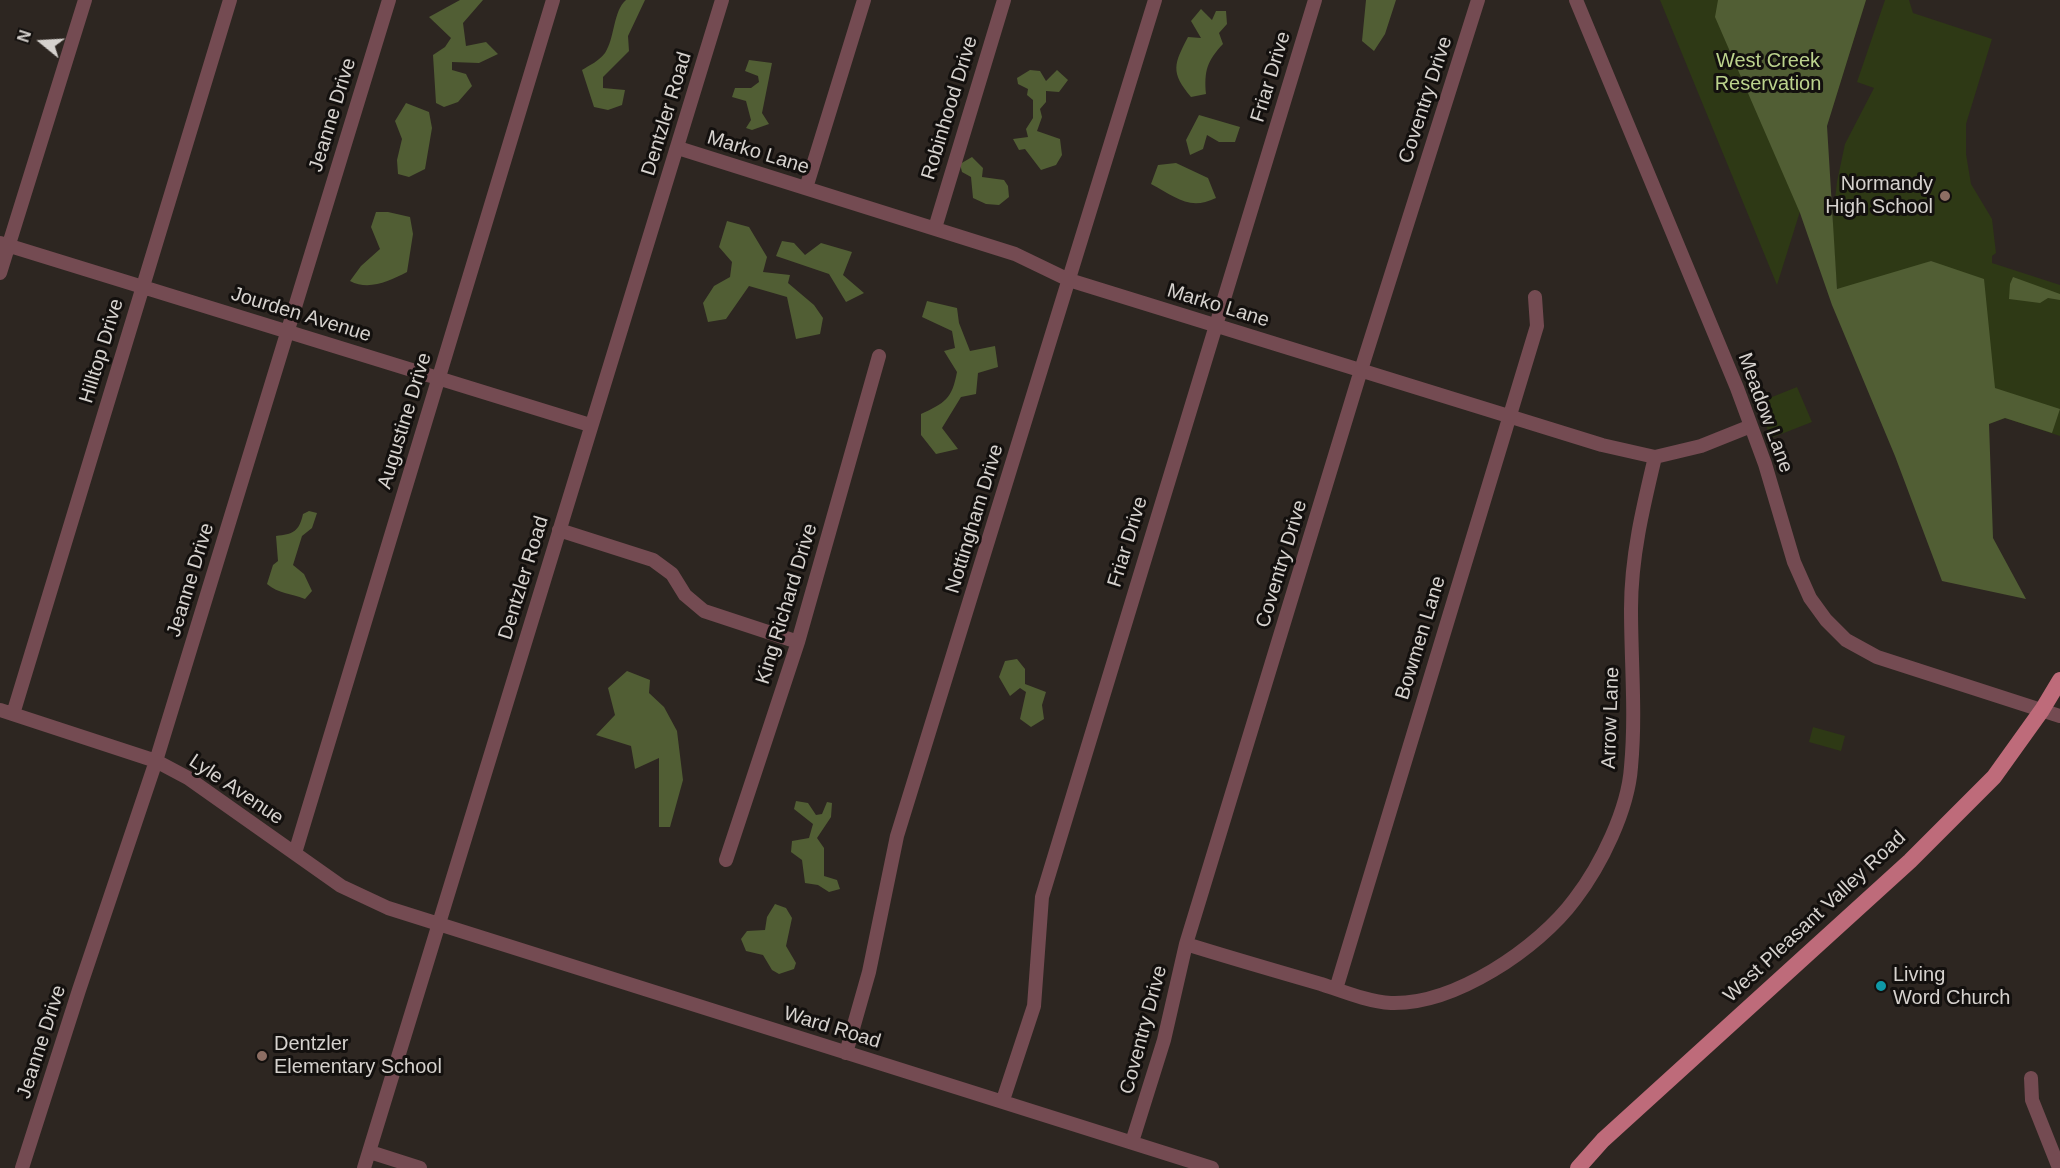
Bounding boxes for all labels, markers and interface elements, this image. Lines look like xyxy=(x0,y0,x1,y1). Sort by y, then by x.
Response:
north arrow xyxy=(12,12,72,72)
text: N xyxy=(15,28,34,44)
street label: Friar Drive xyxy=(1246,29,1296,125)
street label: Robinhood Drive xyxy=(917,33,983,183)
street label: Coventry Drive xyxy=(1394,33,1458,167)
street label: Dentzler Road xyxy=(637,49,697,179)
park label: West Creek Reservation xyxy=(1715,49,1821,96)
street label: Jeanne Drive xyxy=(304,55,362,175)
street label: Marko Lane xyxy=(704,126,812,180)
place label: Normandy High School xyxy=(1825,172,1933,219)
marker: Normandy High School xyxy=(1938,189,1952,203)
street label: Marko Lane xyxy=(1164,279,1272,333)
street label: Jourden Avenue xyxy=(228,282,374,348)
street label: Hilltop Drive xyxy=(75,296,129,406)
street label: Augustine Drive xyxy=(373,350,437,492)
street label: Meadow Lane xyxy=(1732,350,1798,476)
street label: Nottingham Drive xyxy=(941,442,1009,596)
street label: Friar Drive xyxy=(1103,494,1153,590)
street label: Coventry Drive xyxy=(1251,497,1313,631)
street label: Dentzler Road xyxy=(494,513,554,643)
street label: Jeanne Drive xyxy=(162,520,220,640)
street label: King Richard Drive xyxy=(751,521,823,687)
street label: Bowmen Lane xyxy=(1391,573,1451,703)
street label: Arrow Lane xyxy=(1597,666,1625,770)
street label: Lyle Avenue xyxy=(184,750,288,830)
street label: West Pleasant Valley Road xyxy=(1719,826,1911,1008)
street label: Coventry Drive xyxy=(1115,963,1173,1097)
place label: Living Word Church xyxy=(1893,963,2010,1010)
marker: Living Word Church xyxy=(1874,979,1888,993)
street label: Jeanne Drive xyxy=(12,982,72,1102)
street label: Ward Road xyxy=(780,1002,884,1054)
place label: Dentzler Elementary School xyxy=(274,1032,442,1079)
marker: Dentzler Elementary School xyxy=(255,1049,269,1063)

